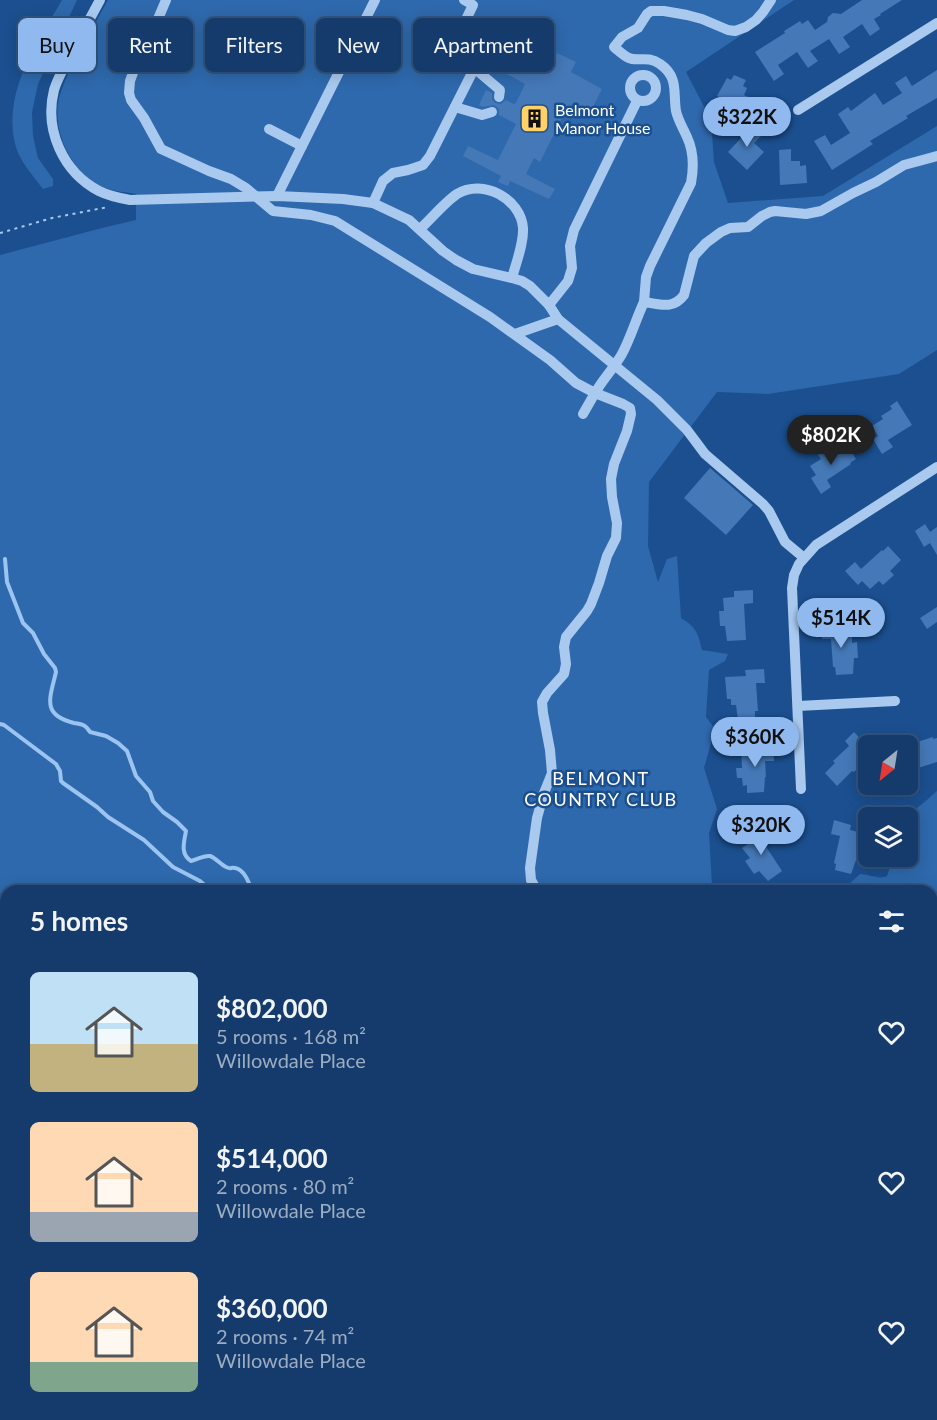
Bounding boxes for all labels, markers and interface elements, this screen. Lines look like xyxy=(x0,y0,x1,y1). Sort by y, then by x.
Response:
chip: Buy xyxy=(18,18,96,72)
chip: Rent xyxy=(108,18,193,72)
chip: Filters xyxy=(205,18,304,72)
chip: New xyxy=(316,18,401,72)
chip: Apartment xyxy=(413,18,554,72)
pin: $322K xyxy=(705,97,789,148)
place label: Belmont Manor House xyxy=(555,100,651,137)
building icon: Belmont Manor House xyxy=(518,102,550,134)
text: $322K xyxy=(717,104,777,128)
pin: $802K xyxy=(789,415,873,466)
text: $802K xyxy=(801,422,861,446)
pin: $514K xyxy=(799,598,883,649)
text: $514K xyxy=(811,605,871,629)
pin: $360K xyxy=(713,717,797,768)
text: $360K xyxy=(725,724,785,748)
north arrow xyxy=(858,735,918,795)
map controls xyxy=(858,735,918,867)
district label: BELMONT COUNTRY CLUB xyxy=(524,767,678,810)
pin: $320K xyxy=(719,805,803,856)
button: layers xyxy=(858,807,918,867)
text: $320K xyxy=(731,812,791,836)
text: 5 homes xyxy=(30,905,128,937)
icon: filters xyxy=(875,905,908,938)
text: $802,000 xyxy=(216,992,328,1024)
icon: home xyxy=(78,996,150,1068)
icon: heart xyxy=(875,1016,908,1049)
text: 5 rooms · 168 m² xyxy=(216,1024,366,1048)
text: Willowdale Place xyxy=(216,1048,366,1072)
text: $514,000 xyxy=(216,1142,328,1174)
icon: home xyxy=(78,1146,150,1218)
icon: heart xyxy=(875,1166,908,1199)
text: 2 rooms · 80 m² xyxy=(216,1174,354,1198)
text: Willowdale Place xyxy=(216,1198,366,1222)
text: $360,000 xyxy=(216,1292,328,1324)
icon: home xyxy=(78,1296,150,1368)
icon: heart xyxy=(875,1316,908,1349)
text: 2 rooms · 74 m² xyxy=(216,1324,354,1348)
text: Willowdale Place xyxy=(216,1348,366,1372)

